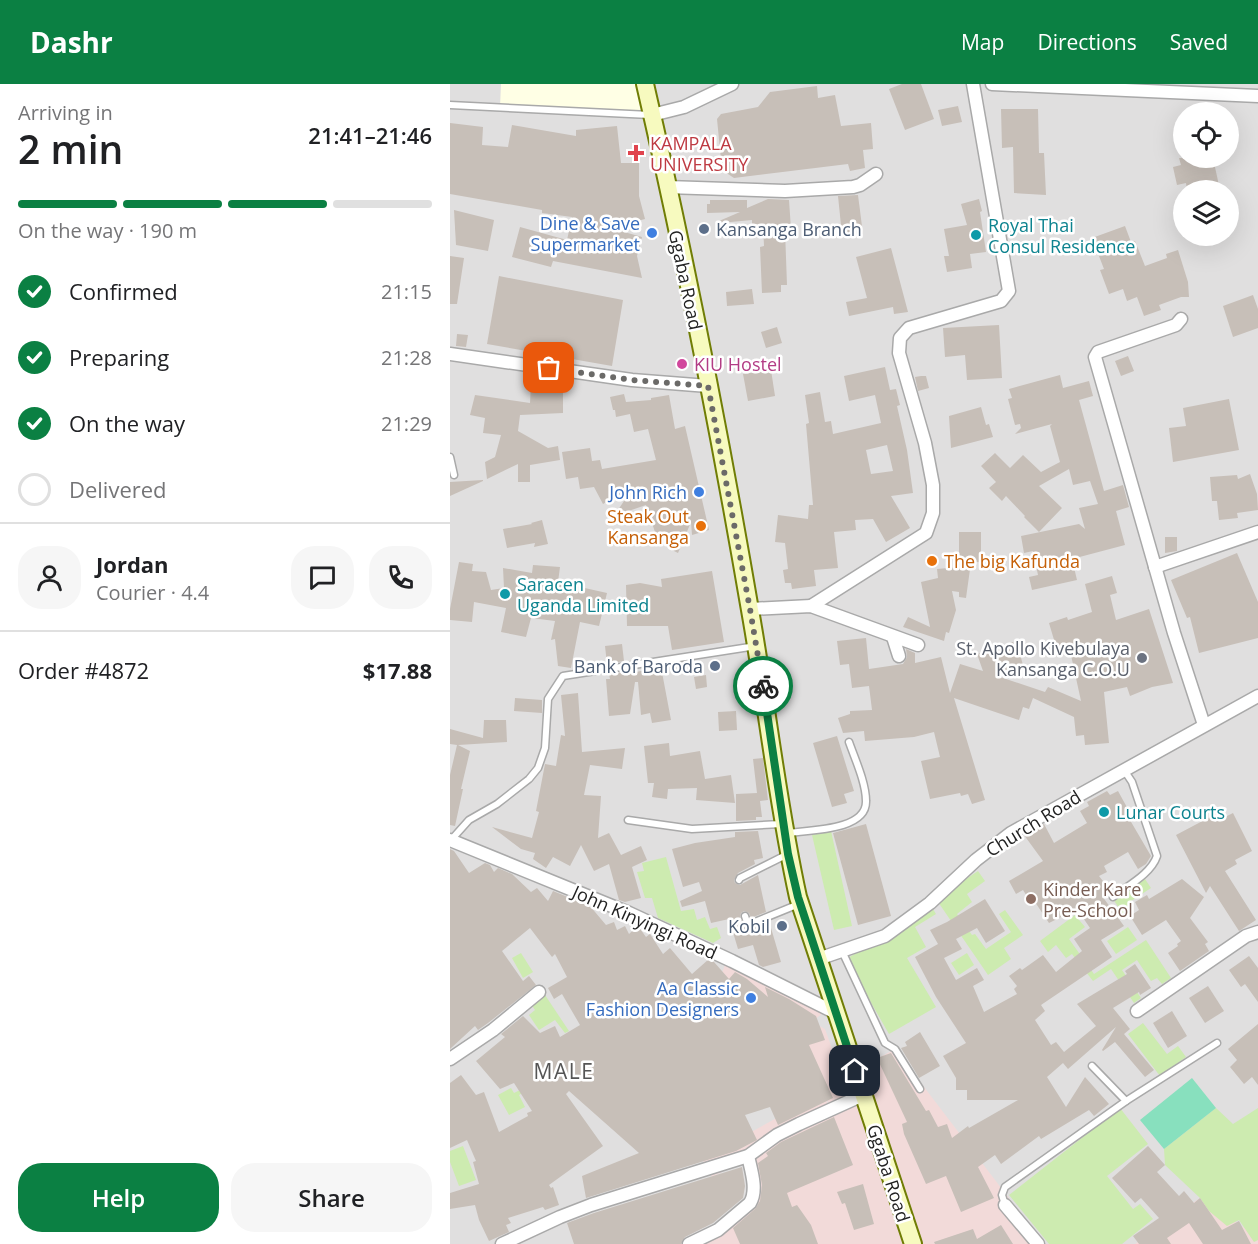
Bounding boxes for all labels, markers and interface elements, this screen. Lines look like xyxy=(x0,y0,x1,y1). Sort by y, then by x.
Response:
text: Dashr xyxy=(30,23,113,61)
text: Map xyxy=(961,28,1004,56)
text: Directions xyxy=(1037,28,1137,56)
text: Saved xyxy=(1170,28,1228,56)
text: Arriving in xyxy=(18,99,113,126)
map controls xyxy=(1173,102,1239,246)
button: locate xyxy=(1173,102,1239,168)
text: 21:41–21:46 xyxy=(308,120,432,150)
text: 2 min xyxy=(18,122,123,175)
place label: KAMPALA UNIVERSITY xyxy=(650,131,749,176)
marker: KAMPALA UNIVERSITY xyxy=(627,144,645,162)
button: layers xyxy=(1173,180,1239,246)
place label: Dine & Save Supermarket xyxy=(531,211,640,256)
place label: Royal Thai Consul Residence xyxy=(988,213,1135,258)
text: On the way · 190 m xyxy=(18,217,197,244)
place label: Kansanga Branch xyxy=(716,217,862,241)
marker: Kansanga Branch xyxy=(697,222,711,236)
marker: Dine & Save Supermarket xyxy=(645,226,659,240)
street label: Ggaba Road xyxy=(664,228,708,332)
marker: Royal Thai Consul Residence xyxy=(969,228,983,242)
icon: check xyxy=(18,275,51,308)
text: Confirmed xyxy=(69,276,178,306)
text: 21:15 xyxy=(381,278,432,305)
icon: check xyxy=(18,341,51,374)
text: Preparing xyxy=(69,342,169,372)
pin xyxy=(523,342,574,393)
text: 21:28 xyxy=(381,344,432,371)
icon: bag xyxy=(532,351,565,384)
place label: KIU Hostel xyxy=(694,352,782,376)
marker: KIU Hostel xyxy=(675,357,689,371)
icon: check xyxy=(18,407,51,440)
text: On the way xyxy=(69,408,185,438)
text: 21:29 xyxy=(381,410,432,437)
text: Delivered xyxy=(69,474,167,504)
place label: John Rich xyxy=(607,480,687,504)
marker: John Rich xyxy=(692,485,706,499)
place label: Steak Out Kansanga xyxy=(607,504,689,549)
marker: Steak Out Kansanga xyxy=(694,519,708,533)
button: person xyxy=(18,546,81,609)
button: chat xyxy=(291,546,354,609)
button: phone xyxy=(369,546,432,609)
text: Jordan xyxy=(96,549,169,579)
place label: The big Kafunda xyxy=(944,549,1080,573)
marker: The big Kafunda xyxy=(925,554,939,568)
place label: Saracen Uganda Limited xyxy=(517,572,649,617)
text: Courier · 4.4 xyxy=(96,579,209,606)
marker: Saracen Uganda Limited xyxy=(498,587,512,601)
place label: St. Apollo Kivebulaya Kansanga C.O.U xyxy=(956,636,1130,681)
marker: St. Apollo Kivebulaya Kansanga C.O.U xyxy=(1135,651,1149,665)
place label: Bank of Baroda xyxy=(574,654,703,678)
text: Order #4872 xyxy=(18,655,149,685)
text: $17.88 xyxy=(363,655,432,685)
courier xyxy=(733,656,793,716)
marker: Bank of Baroda xyxy=(708,659,722,673)
icon: bike xyxy=(747,670,780,703)
street label: Church Road xyxy=(981,784,1085,862)
place label: Lunar Courts xyxy=(1116,800,1225,824)
marker: Lunar Courts xyxy=(1097,805,1111,819)
place label: Kinder Kare Pre-School xyxy=(1043,877,1141,922)
street label: John Kinyingi Road xyxy=(567,879,721,965)
marker: Kinder Kare Pre-School xyxy=(1024,892,1038,906)
place label: Kobil xyxy=(728,914,770,938)
marker: Kobil xyxy=(775,919,789,933)
place label: Aa Classic Fashion Designers xyxy=(586,976,739,1021)
marker: Aa Classic Fashion Designers xyxy=(744,991,758,1005)
pin xyxy=(829,1045,880,1096)
icon: home xyxy=(838,1054,871,1087)
district label: MALE xyxy=(534,1057,594,1085)
street label: Ggaba Road xyxy=(862,1121,916,1225)
button: Help xyxy=(18,1163,219,1232)
button: Share xyxy=(231,1163,432,1232)

